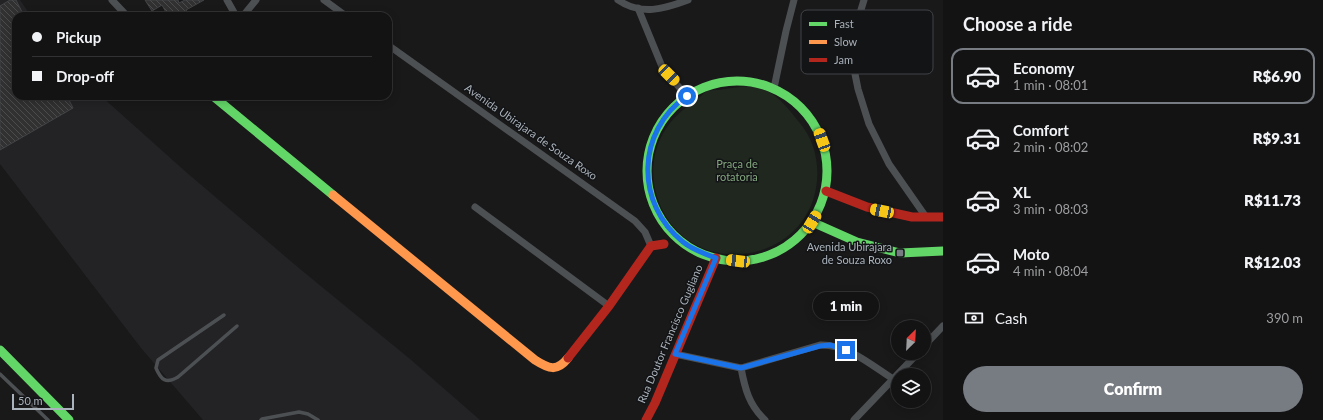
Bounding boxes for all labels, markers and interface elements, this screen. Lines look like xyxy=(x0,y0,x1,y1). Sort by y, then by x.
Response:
legend xyxy=(801,10,933,74)
text: Choose a ride xyxy=(963,13,1072,35)
text: Fast xyxy=(834,17,854,30)
text: Pickup xyxy=(56,28,101,46)
text: Slow xyxy=(834,35,858,48)
text: Jam xyxy=(834,53,853,66)
icon: car xyxy=(965,58,1001,94)
text: Economy xyxy=(1013,59,1074,77)
car xyxy=(656,62,682,88)
text: Drop-off xyxy=(56,67,114,85)
text: R$6.90 xyxy=(1253,67,1301,85)
text: 1 min · 08:01 xyxy=(1013,77,1088,93)
street label: Avenida Ubirajara de Souza Roxo xyxy=(463,81,600,182)
route start xyxy=(678,87,696,105)
icon: car xyxy=(965,120,1001,156)
text: Comfort xyxy=(1013,121,1069,139)
car xyxy=(812,127,832,153)
text: R$9.31 xyxy=(1253,129,1301,147)
text: 2 min · 08:02 xyxy=(1013,139,1088,155)
park label: Praça de rotatoria xyxy=(716,157,758,183)
icon: car xyxy=(965,182,1001,218)
text: XL xyxy=(1013,183,1031,201)
text: R$11.73 xyxy=(1244,191,1301,209)
text: 3 min · 08:03 xyxy=(1013,201,1088,217)
car xyxy=(869,203,895,219)
car xyxy=(801,209,823,235)
place label: Avenida Ubirajara de Souza Roxo xyxy=(807,240,892,266)
icon: car xyxy=(965,244,1001,280)
text: Moto xyxy=(1013,245,1050,263)
marker: Avenida Ubirajara de Souza Roxo xyxy=(895,248,905,258)
text: R$12.03 xyxy=(1244,253,1301,271)
car xyxy=(725,254,751,268)
street label: Rua Doutor Francisco Gugliano xyxy=(634,262,705,405)
text: 4 min · 08:04 xyxy=(1013,263,1088,279)
callout: 1 min xyxy=(813,292,879,320)
text: 1 min xyxy=(830,298,862,314)
icon: cash xyxy=(963,307,985,329)
text: Cash xyxy=(995,309,1027,327)
text: 390 m xyxy=(1266,310,1303,326)
north arrow xyxy=(891,320,931,360)
map controls xyxy=(891,320,931,408)
route end xyxy=(837,341,855,359)
button: Confirm xyxy=(963,366,1303,412)
button: layers xyxy=(891,368,931,408)
scale bar xyxy=(12,392,74,411)
text: 50 m xyxy=(18,394,43,407)

